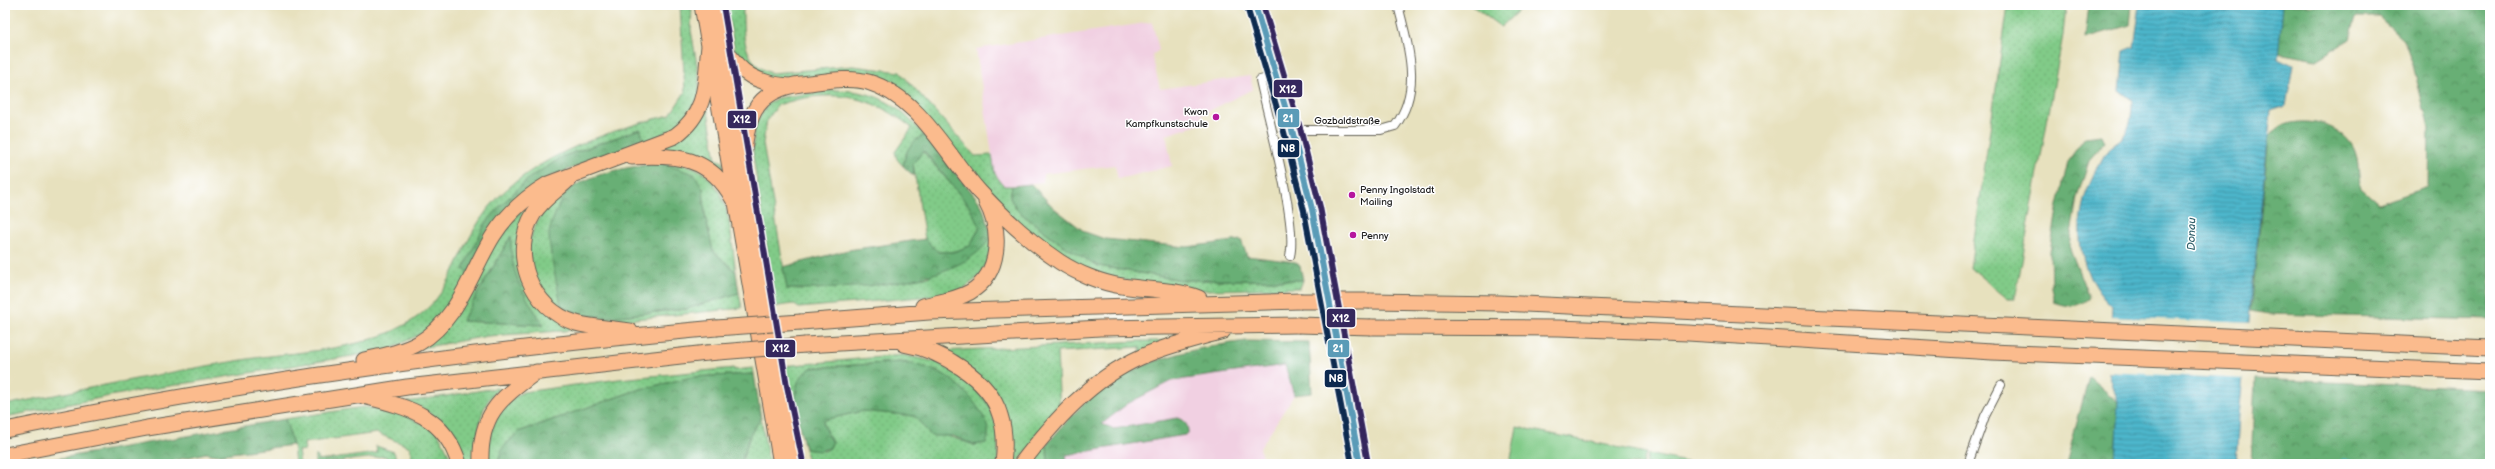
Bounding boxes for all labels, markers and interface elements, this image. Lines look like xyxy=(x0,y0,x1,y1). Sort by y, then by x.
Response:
line badge: X12 xyxy=(1273,79,1303,98)
text: X12 xyxy=(1279,83,1297,96)
place label: Kwon Kampfkunstschule xyxy=(1126,106,1208,130)
line badge: 21 xyxy=(1277,108,1300,128)
line badge: X12 xyxy=(727,110,757,129)
marker: Kwon Kampfkunstschule xyxy=(1211,112,1221,122)
text: 21 xyxy=(1283,112,1294,125)
text: X12 xyxy=(733,113,751,126)
street label: Gozbaldstraße xyxy=(1314,115,1380,127)
line badge: N8 xyxy=(1277,139,1300,158)
text: N8 xyxy=(1281,142,1296,155)
place label: Penny Ingolstadt Mailing xyxy=(1360,184,1434,208)
marker: Penny Ingolstadt Mailing xyxy=(1347,190,1357,200)
water label: Donau xyxy=(2185,217,2198,251)
marker: Penny xyxy=(1348,230,1358,240)
place label: Penny xyxy=(1361,230,1389,242)
line badge: X12 xyxy=(1326,308,1356,328)
text: X12 xyxy=(1332,312,1350,325)
line badge: X12 xyxy=(765,339,796,358)
line badge: 21 xyxy=(1327,339,1350,358)
text: X12 xyxy=(772,342,790,355)
text: 21 xyxy=(1333,342,1344,355)
line badge: N8 xyxy=(1324,369,1347,388)
text: N8 xyxy=(1329,372,1344,385)

